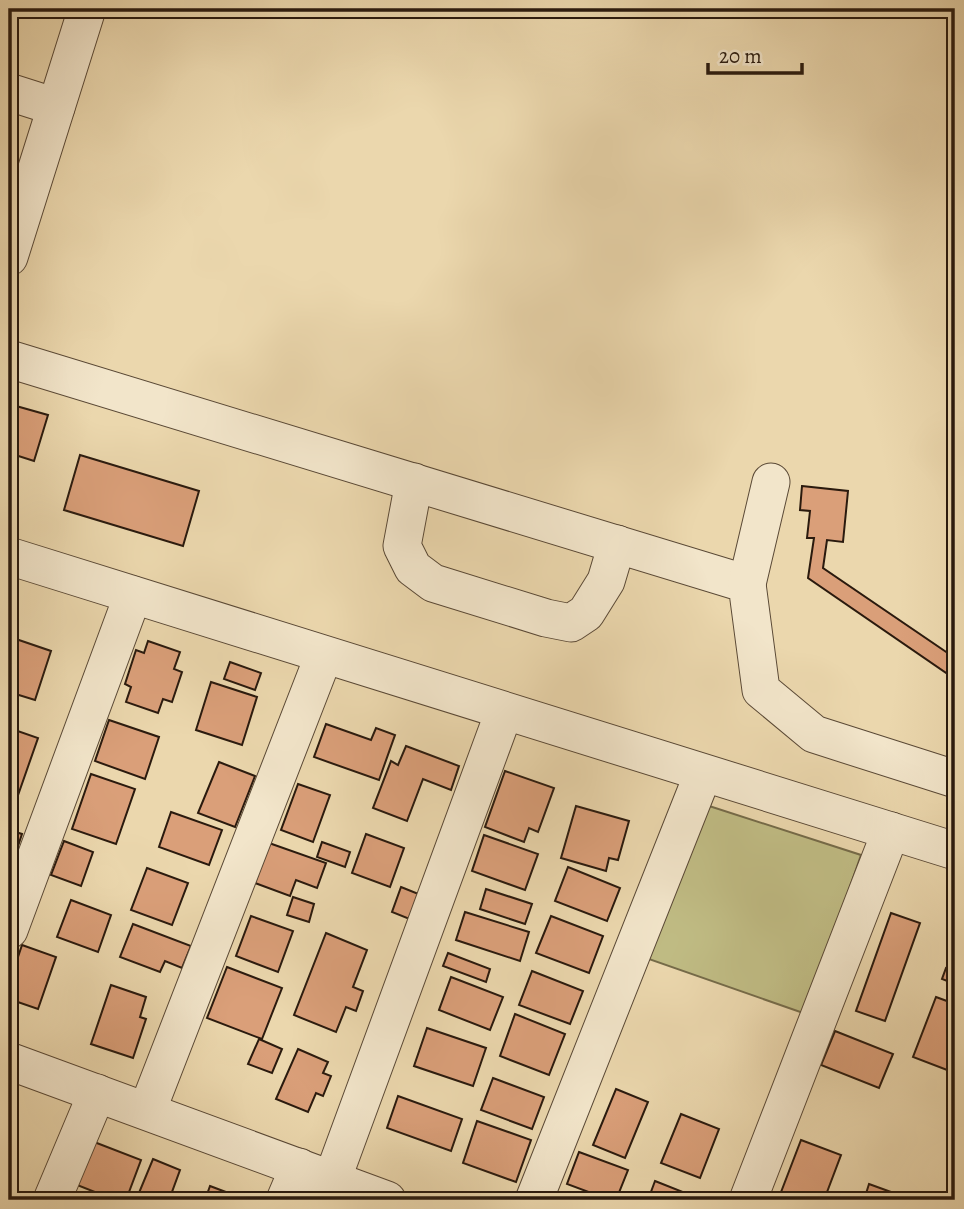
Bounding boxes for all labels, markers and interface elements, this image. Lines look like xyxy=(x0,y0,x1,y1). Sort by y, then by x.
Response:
scale bar xyxy=(708,32,803,76)
text: 20 m xyxy=(719,42,762,70)

